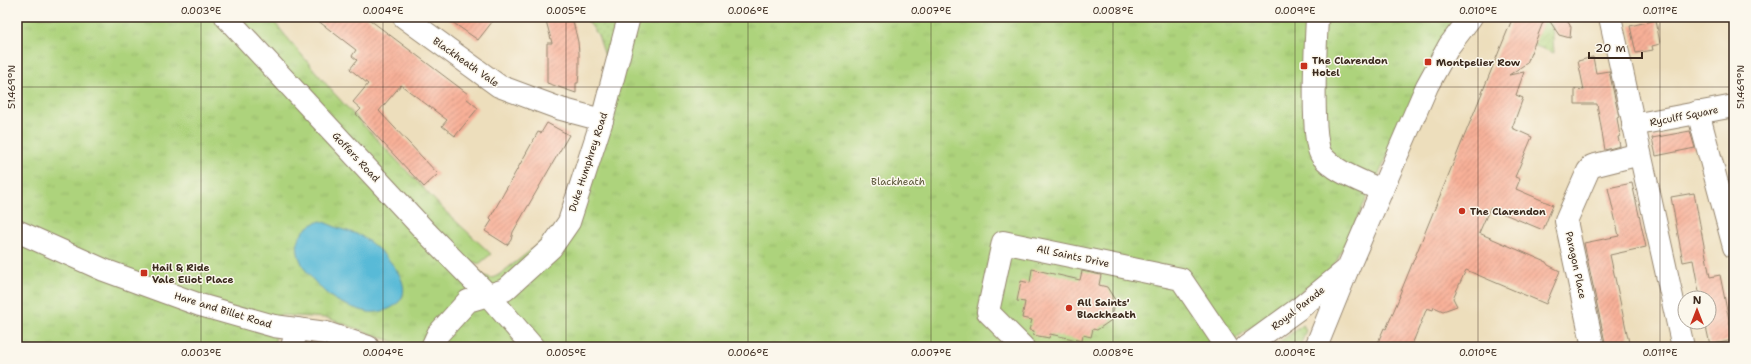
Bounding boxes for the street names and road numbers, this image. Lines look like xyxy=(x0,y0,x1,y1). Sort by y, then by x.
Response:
street label: Blackheath Vale xyxy=(430,34,502,90)
street label: Ryculff Square xyxy=(1649,103,1720,129)
street label: Duke Humphrey Road xyxy=(566,110,610,213)
street label: Goffers Road xyxy=(329,129,383,185)
street label: Paragon Place xyxy=(1563,230,1590,300)
street label: All Saints Drive xyxy=(1035,242,1111,270)
street label: Royal Parade xyxy=(1269,283,1328,333)
street label: Hare and Billet Road xyxy=(172,289,274,331)

